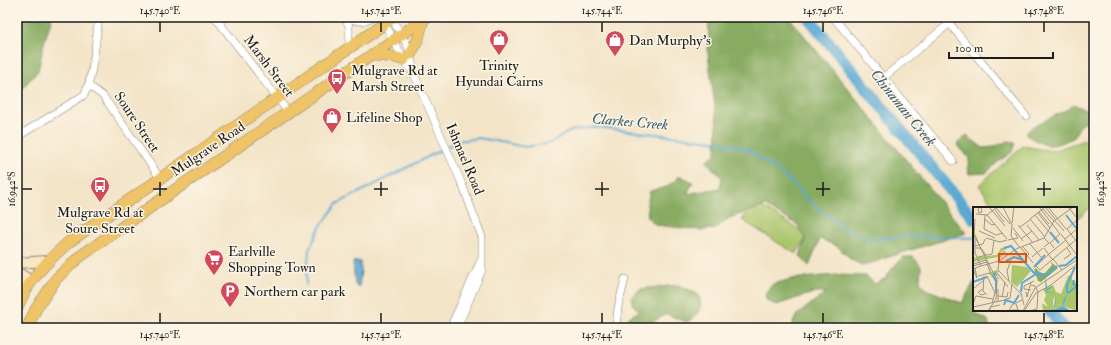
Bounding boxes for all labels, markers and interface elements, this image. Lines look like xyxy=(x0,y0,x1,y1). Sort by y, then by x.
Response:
text: 145.740°E xyxy=(140,5,180,17)
text: 145.742°E xyxy=(361,5,401,17)
text: 145.744°E xyxy=(582,5,622,17)
text: 145.746°E xyxy=(803,5,843,17)
text: 145.748°E xyxy=(1024,5,1064,17)
shop icon: Trinity Hyundai Cairns xyxy=(488,28,510,56)
shop icon: Dan Murphy's xyxy=(604,29,626,57)
street label: Marsh Street xyxy=(240,32,298,101)
place label: Dan Murphy's xyxy=(629,32,711,50)
scale bar xyxy=(949,34,1053,60)
text: 100 m xyxy=(955,41,984,56)
place label: Trinity Hyundai Cairns xyxy=(455,57,543,91)
place label: Mulgrave Rd at Marsh Street xyxy=(351,62,438,95)
water label: Chinaman Creek xyxy=(866,66,940,150)
bus stop icon: Mulgrave Rd at Marsh Street xyxy=(326,67,348,95)
street label: Soure Street xyxy=(111,88,164,156)
shop icon: Lifeline Shop xyxy=(321,106,343,134)
place label: Lifeline Shop xyxy=(346,109,422,127)
water label: Clarkes Creek xyxy=(591,109,669,135)
street label: Mulgrave Road xyxy=(168,118,248,180)
street label: Ishmael Road xyxy=(442,121,488,197)
text: 16.942°S xyxy=(6,171,18,207)
text: 16.942°S xyxy=(1095,171,1107,207)
bus stop icon: Mulgrave Rd at Soure Street xyxy=(89,175,111,203)
place label: Mulgrave Rd at Soure Street xyxy=(57,204,144,237)
inset map xyxy=(973,207,1077,311)
place label: Earlville Shopping Town xyxy=(228,243,316,277)
supermarket icon: Earlville Shopping Town xyxy=(203,248,225,276)
parking icon: Northern car park xyxy=(219,280,241,308)
place label: Northern car park xyxy=(244,283,346,301)
text: 145.740°E xyxy=(140,329,180,341)
text: 145.742°E xyxy=(361,329,401,341)
text: 145.744°E xyxy=(582,329,622,341)
text: 145.746°E xyxy=(803,329,843,341)
text: 145.748°E xyxy=(1024,329,1064,341)

